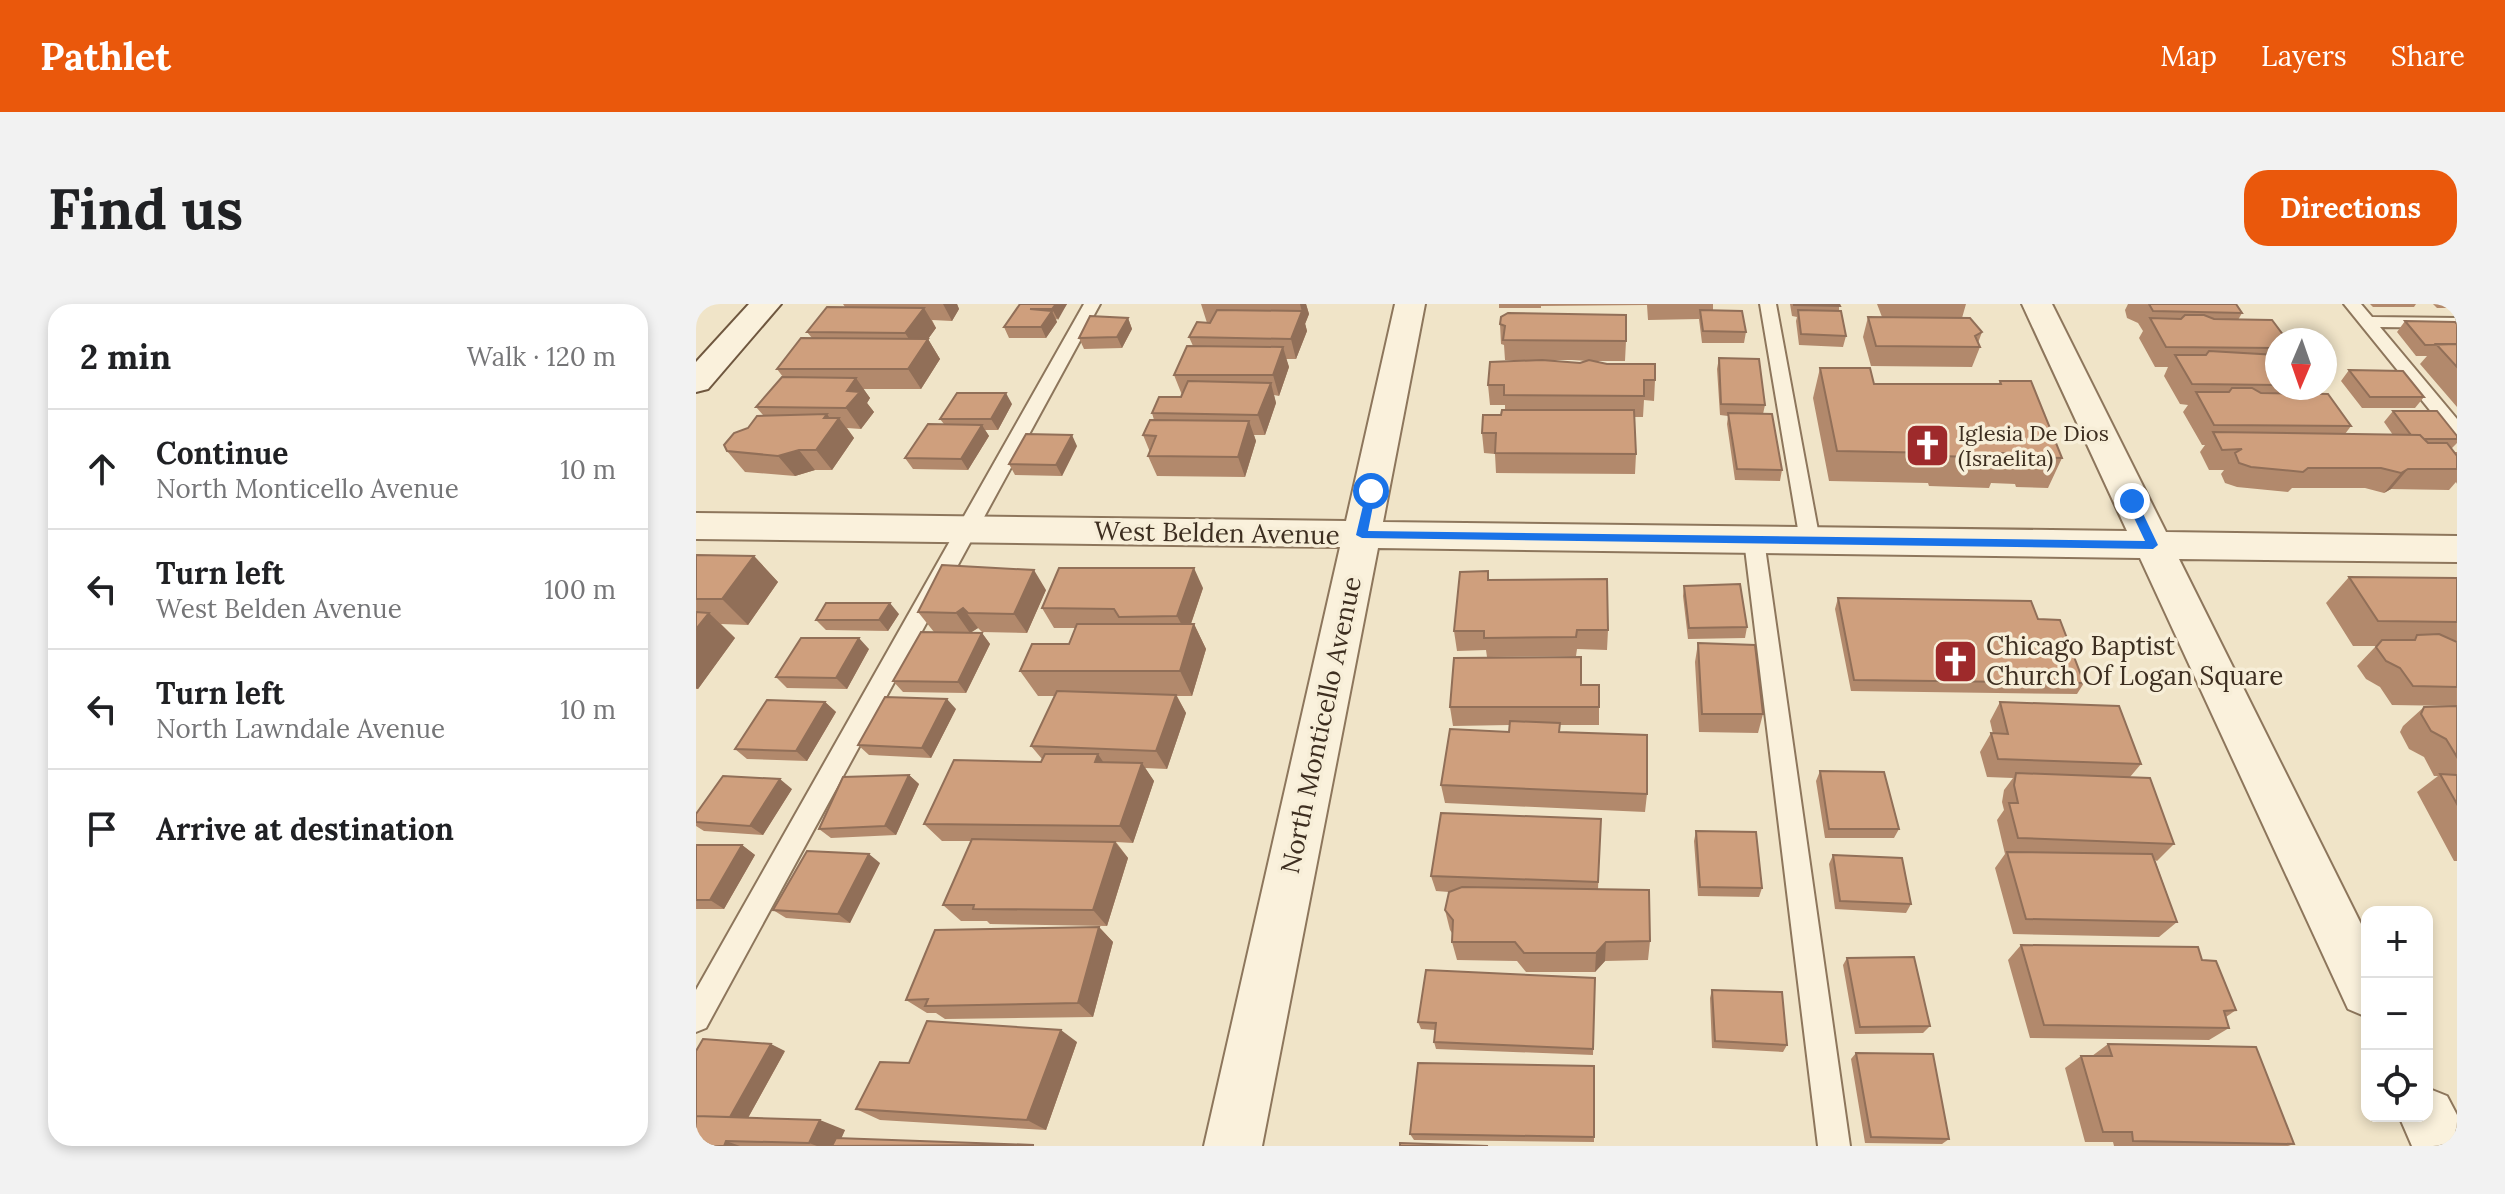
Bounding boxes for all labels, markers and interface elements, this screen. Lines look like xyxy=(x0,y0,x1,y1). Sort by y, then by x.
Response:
text: Pathlet xyxy=(40,32,171,80)
text: Map xyxy=(2160,38,2217,74)
text: Layers xyxy=(2261,38,2347,74)
text: Share xyxy=(2391,38,2465,74)
button: Directions xyxy=(2244,170,2457,246)
text: Find us xyxy=(48,173,243,244)
north arrow xyxy=(2265,328,2337,400)
text: 2 min xyxy=(80,335,171,378)
text: Walk · 120 m xyxy=(467,340,616,373)
place label: Iglesia De Dios (Israelita) xyxy=(1958,419,2109,472)
church icon: Iglesia De Dios (Israelita) xyxy=(1903,422,1951,470)
text: Continue xyxy=(156,434,288,472)
icon: ahead xyxy=(80,447,124,491)
text: 10 m xyxy=(560,453,616,486)
text: North Monticello Avenue xyxy=(156,472,459,505)
route start xyxy=(1353,473,1389,509)
route end xyxy=(2114,483,2150,519)
street label: West Belden Avenue xyxy=(1094,514,1340,551)
text: Turn left xyxy=(156,554,284,592)
icon: left xyxy=(80,567,124,611)
text: 100 m xyxy=(544,573,616,606)
street label: North Monticello Avenue xyxy=(1273,573,1368,876)
text: West Belden Avenue xyxy=(156,592,402,625)
place label: Chicago Baptist Church Of Logan Square xyxy=(1986,629,2283,692)
church icon: Chicago Baptist Church Of Logan Square xyxy=(1931,637,1979,685)
text: Turn left xyxy=(156,674,284,712)
icon: left xyxy=(80,687,124,731)
text: 10 m xyxy=(560,693,616,726)
text: North Lawndale Avenue xyxy=(156,712,445,745)
icon: arrive xyxy=(80,807,124,851)
text: Arrive at destination xyxy=(156,810,454,848)
map controls xyxy=(2361,906,2433,1122)
button: + xyxy=(2361,906,2433,978)
button: − xyxy=(2361,978,2433,1050)
button: locate xyxy=(2361,1050,2433,1122)

